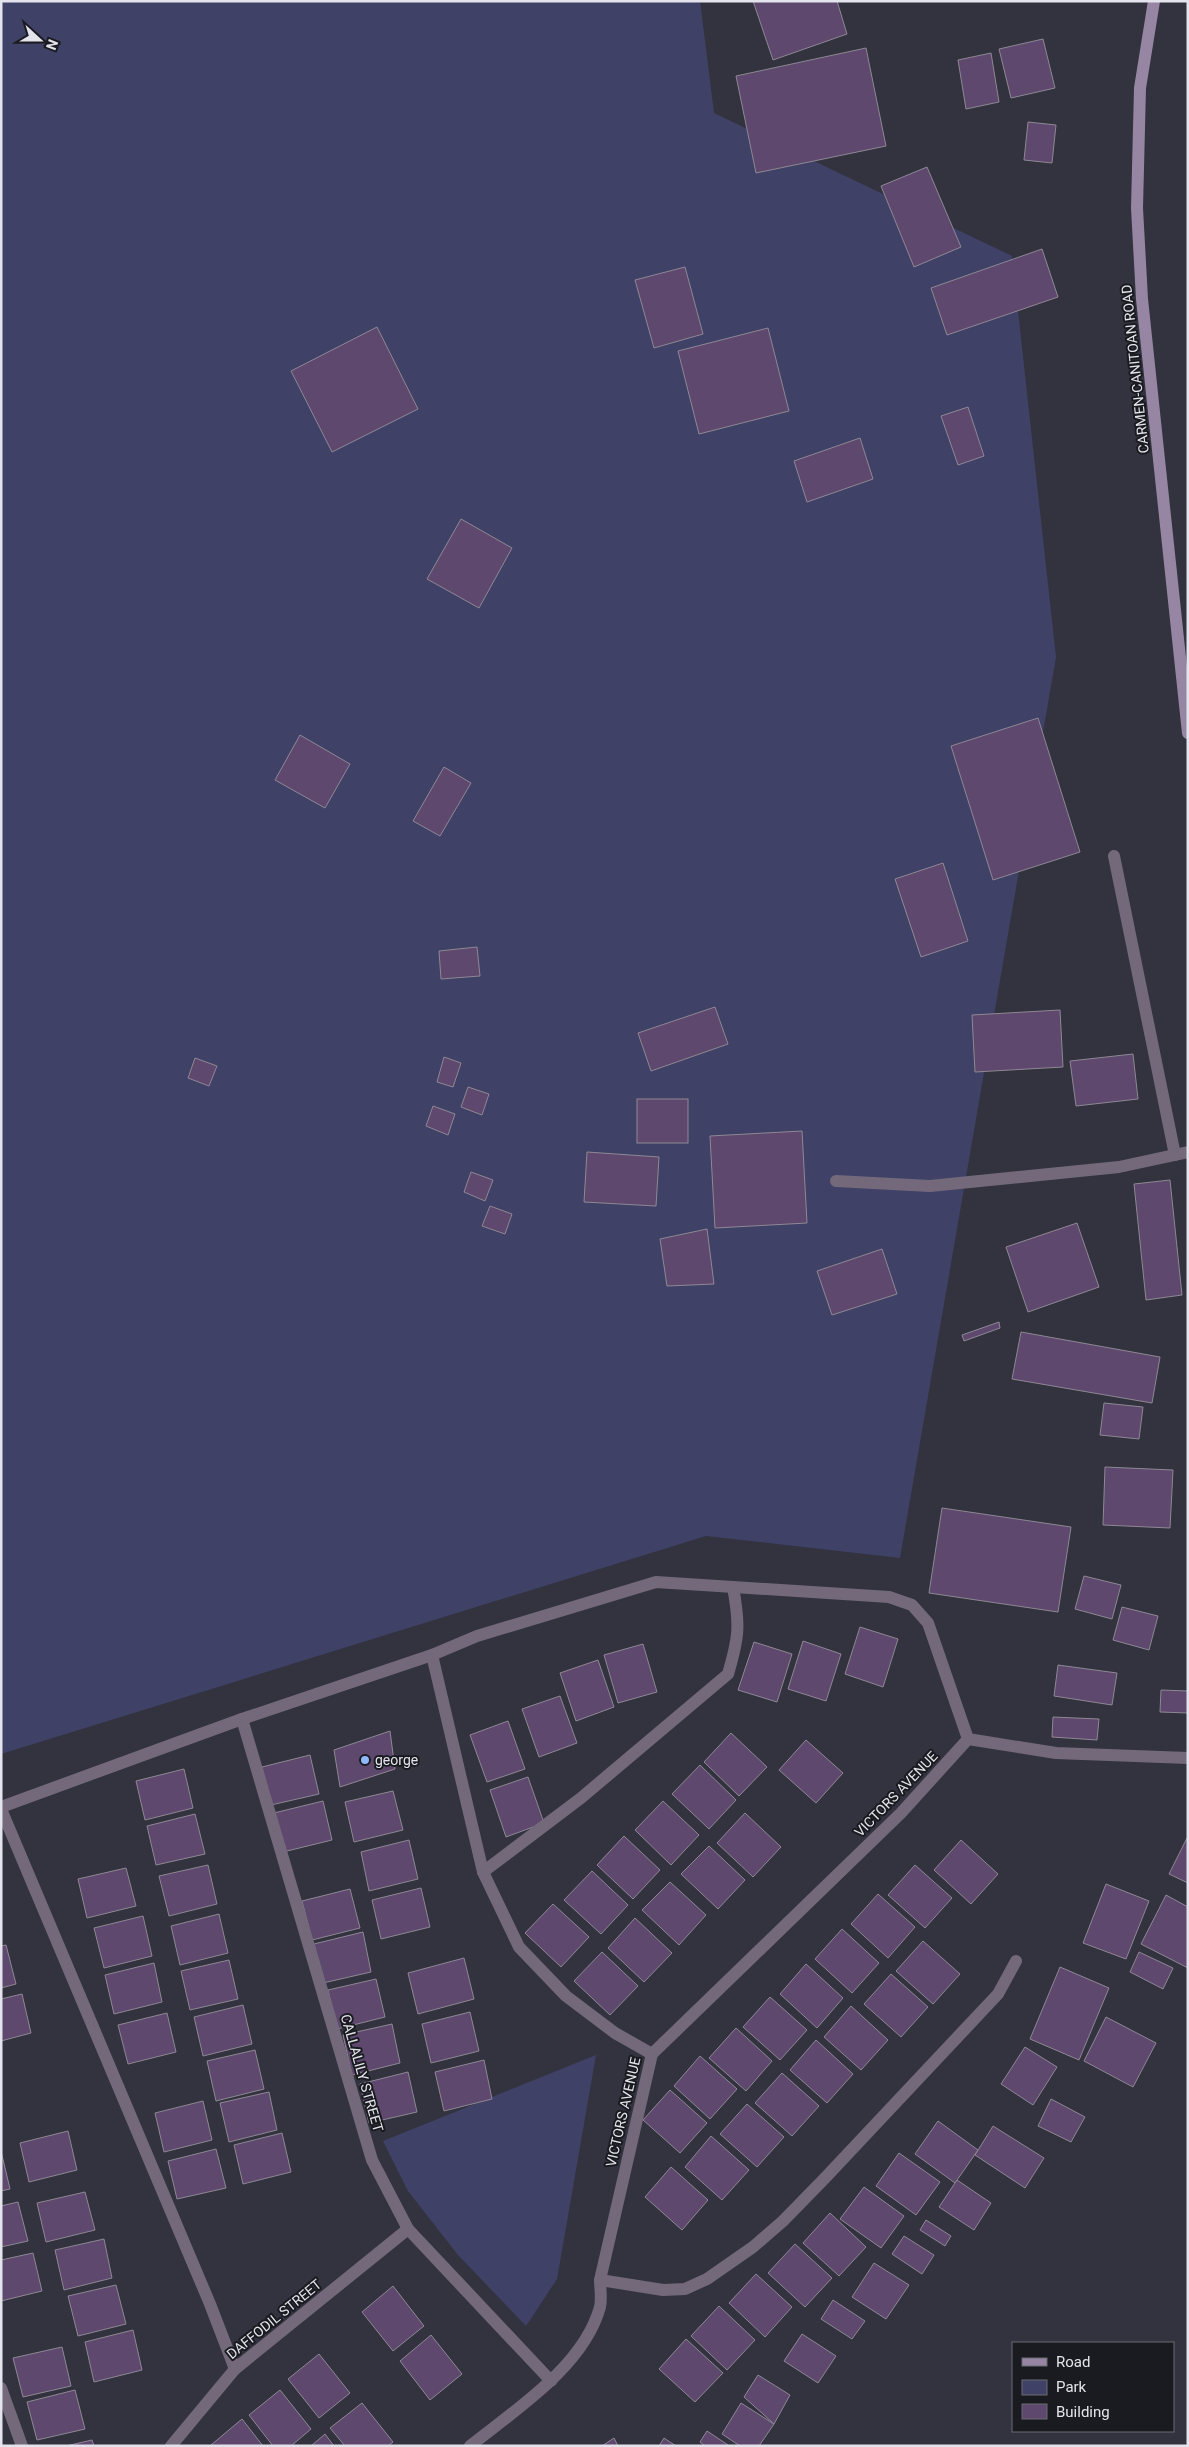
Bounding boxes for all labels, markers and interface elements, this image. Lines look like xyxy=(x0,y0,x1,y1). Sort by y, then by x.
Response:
north arrow xyxy=(15,15,65,65)
text: N xyxy=(43,37,61,52)
street label: CARMEN-CANITOAN ROAD xyxy=(1118,284,1152,454)
street label: VICTORS AVENUE xyxy=(851,1748,941,1840)
place label: george xyxy=(375,1752,418,1768)
marker: george xyxy=(359,1754,371,1766)
street label: CALLALILY STREET xyxy=(338,2012,387,2134)
street label: VICTORS AVENUE xyxy=(603,2055,643,2169)
street label: DAFFODIL STREET xyxy=(224,2276,325,2362)
legend xyxy=(1012,2342,1174,2432)
text: Road xyxy=(1056,2353,1090,2371)
text: Park xyxy=(1056,2378,1087,2396)
text: Building xyxy=(1056,2403,1110,2421)

